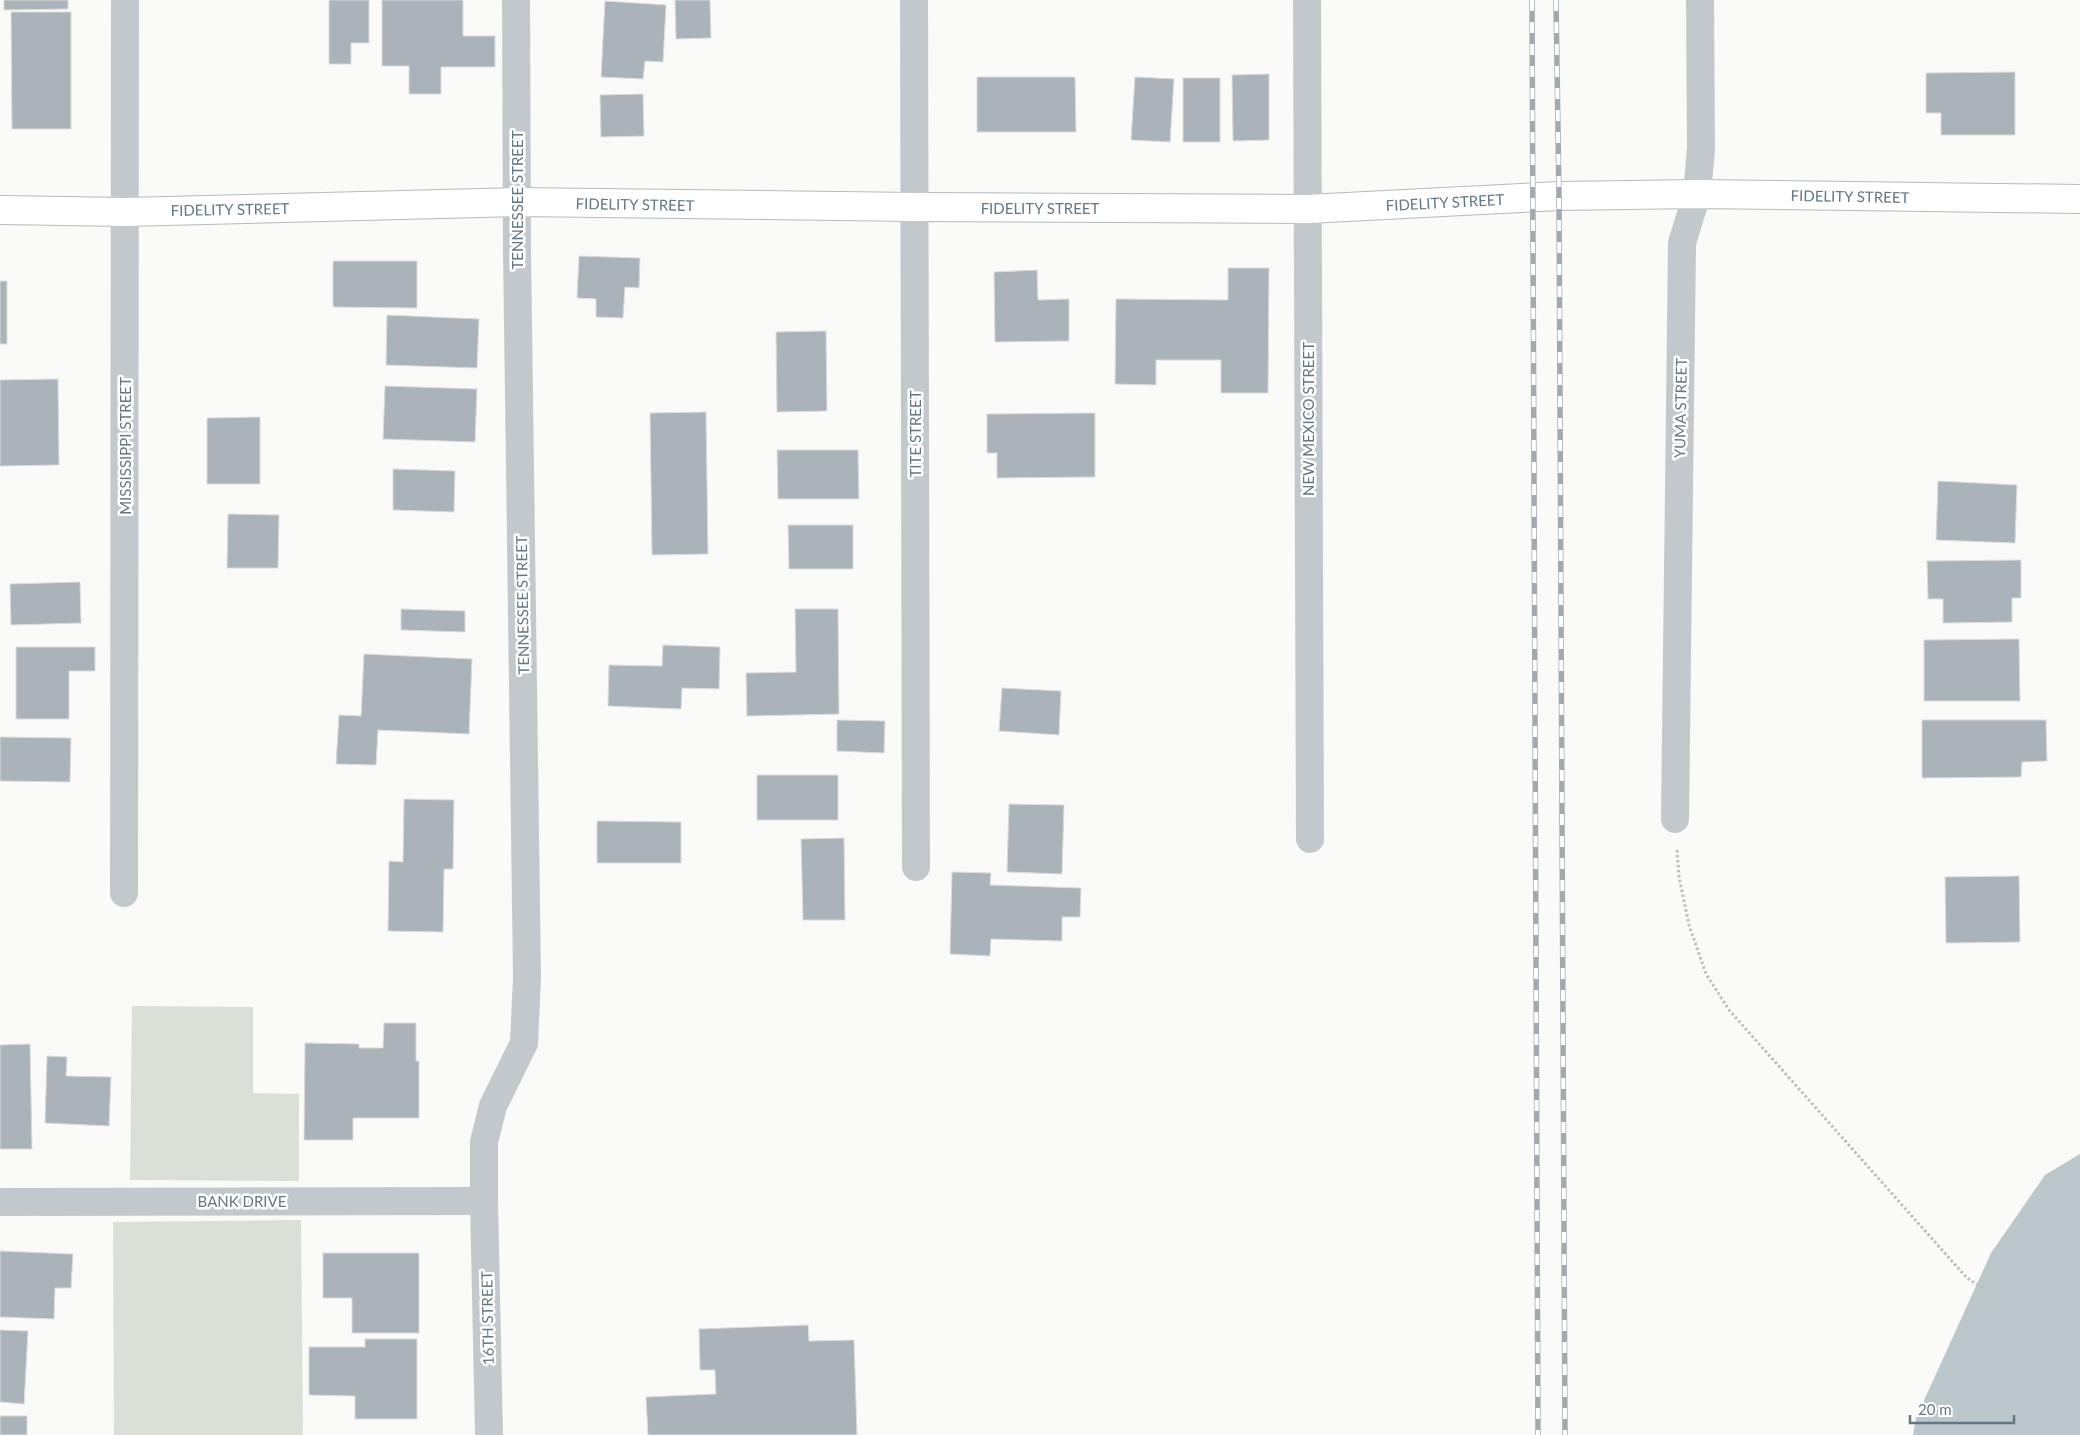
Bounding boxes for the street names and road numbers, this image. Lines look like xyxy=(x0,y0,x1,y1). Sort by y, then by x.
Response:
street label: TENNESSEE STREET xyxy=(508,130,526,270)
street label: FIDELITY STREET xyxy=(1791,186,1910,206)
street label: FIDELITY STREET xyxy=(1385,190,1505,214)
street label: FIDELITY STREET xyxy=(576,194,695,214)
street label: FIDELITY STREET xyxy=(171,199,290,219)
street label: FIDELITY STREET xyxy=(981,199,1099,217)
street label: NEW MEXICO STREET xyxy=(1299,342,1317,496)
street label: YUMA STREET xyxy=(1670,358,1690,458)
street label: MISSISSIPPI STREET xyxy=(116,377,134,515)
street label: TITE STREET xyxy=(906,390,924,478)
street label: TENNESSEE STREET xyxy=(512,535,532,675)
street label: BANK DRIVE xyxy=(198,1192,286,1210)
street label: 16TH STREET xyxy=(477,1271,497,1365)

